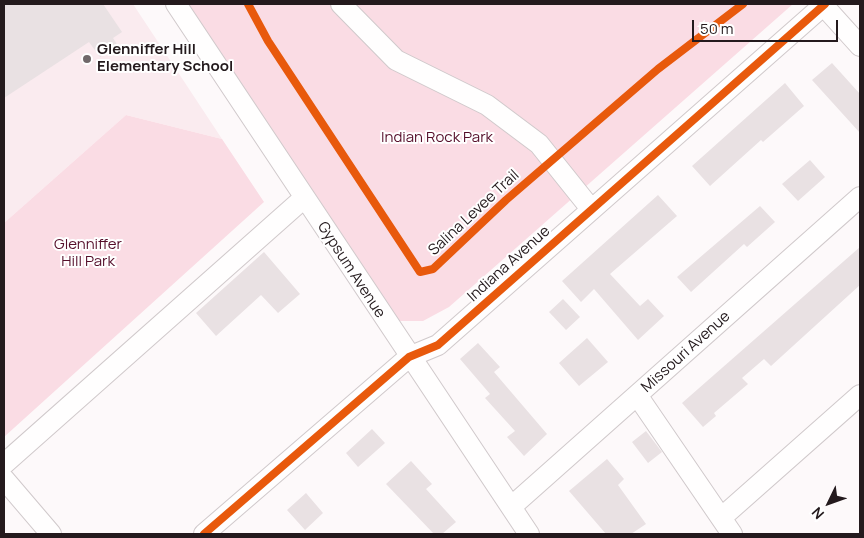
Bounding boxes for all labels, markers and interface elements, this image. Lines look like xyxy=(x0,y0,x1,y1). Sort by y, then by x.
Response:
scale bar xyxy=(694,10,840,42)
text: 50 m xyxy=(700,18,734,39)
place label: Glenniffer Hill Elementary School xyxy=(97,41,233,76)
marker: Glenniffer Hill Elementary School xyxy=(81,53,93,65)
park label: Indian Rock Park xyxy=(381,129,493,147)
street label: Salina Levee Trail xyxy=(425,166,523,260)
street label: Gypsum Avenue xyxy=(313,218,389,322)
street label: Indiana Avenue xyxy=(464,222,554,306)
park label: Glenniffer Hill Park xyxy=(54,236,122,271)
street label: Missouri Avenue xyxy=(638,308,734,396)
north arrow xyxy=(804,478,854,528)
text: N xyxy=(807,503,828,523)

